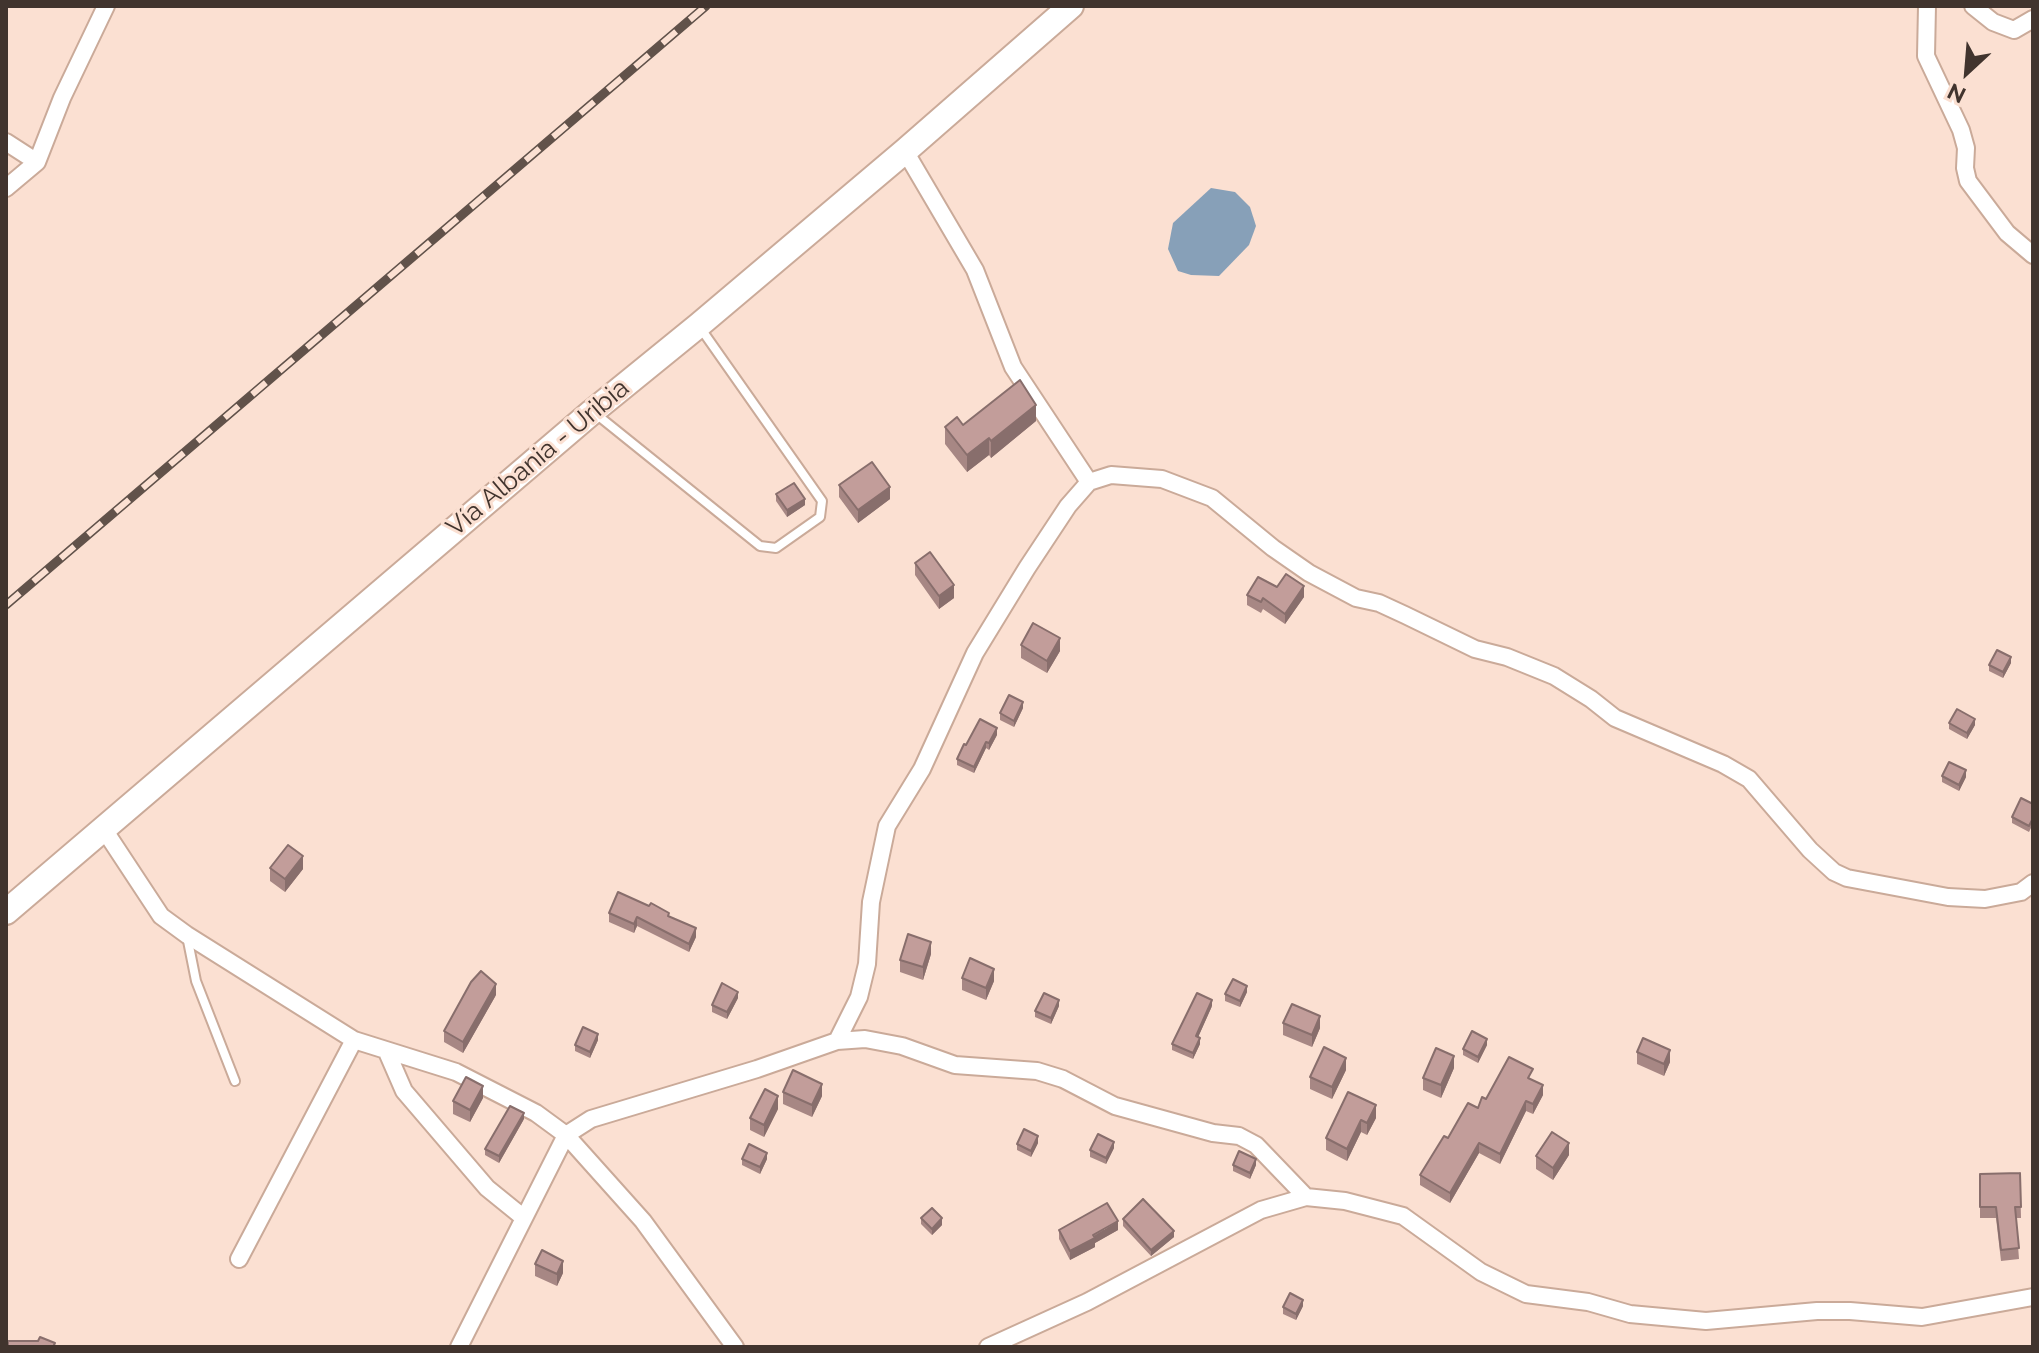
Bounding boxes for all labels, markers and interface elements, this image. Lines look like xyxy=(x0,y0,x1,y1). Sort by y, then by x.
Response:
north arrow xyxy=(1927,32,2007,112)
text: N xyxy=(1943,78,1970,109)
street label: Vía Albania - Uribia xyxy=(441,373,635,543)

